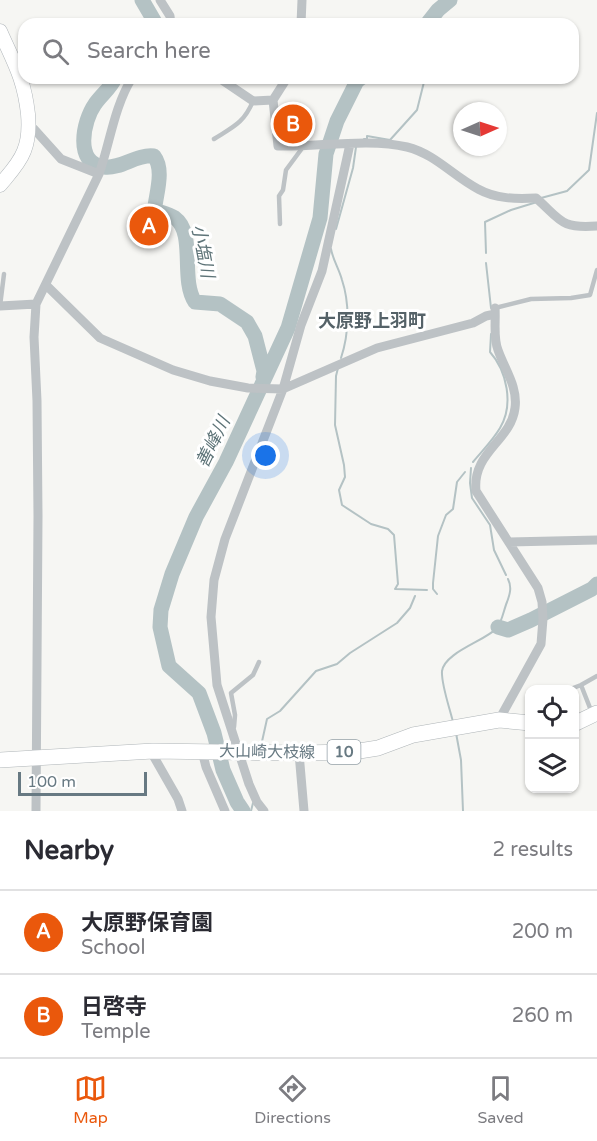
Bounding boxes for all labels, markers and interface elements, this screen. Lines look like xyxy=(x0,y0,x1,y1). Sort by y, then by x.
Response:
search box xyxy=(18,18,579,84)
icon: search xyxy=(39,35,72,68)
text: Search here xyxy=(87,38,211,64)
pin: B xyxy=(274,102,312,146)
north arrow xyxy=(453,102,507,156)
pin: A xyxy=(130,204,168,248)
water label: 小塩川 xyxy=(187,222,219,282)
district label: 大原野上羽町 xyxy=(318,310,426,332)
water label: 善峰川 xyxy=(191,411,236,471)
your location xyxy=(251,441,280,470)
map controls xyxy=(525,685,579,793)
button: locate xyxy=(525,685,579,739)
button: layers xyxy=(525,739,579,793)
road number: 10 xyxy=(328,740,360,764)
street label: 大山崎大枝線 xyxy=(219,741,315,763)
scale bar xyxy=(18,769,147,796)
text: 100 m xyxy=(27,772,76,792)
text: Nearby xyxy=(24,835,114,866)
text: 2 results xyxy=(493,838,573,862)
text: 大原野保育園 xyxy=(81,910,213,936)
text: A xyxy=(36,920,51,944)
text: 200 m xyxy=(512,920,573,944)
text: School xyxy=(81,936,145,960)
text: 日啓寺 xyxy=(81,994,147,1020)
text: B xyxy=(37,1004,50,1028)
text: 260 m xyxy=(512,1004,573,1028)
text: Temple xyxy=(81,1020,151,1044)
tab: Map xyxy=(73,1072,108,1128)
tab: Directions xyxy=(254,1072,331,1128)
tab: Saved xyxy=(477,1072,524,1128)

